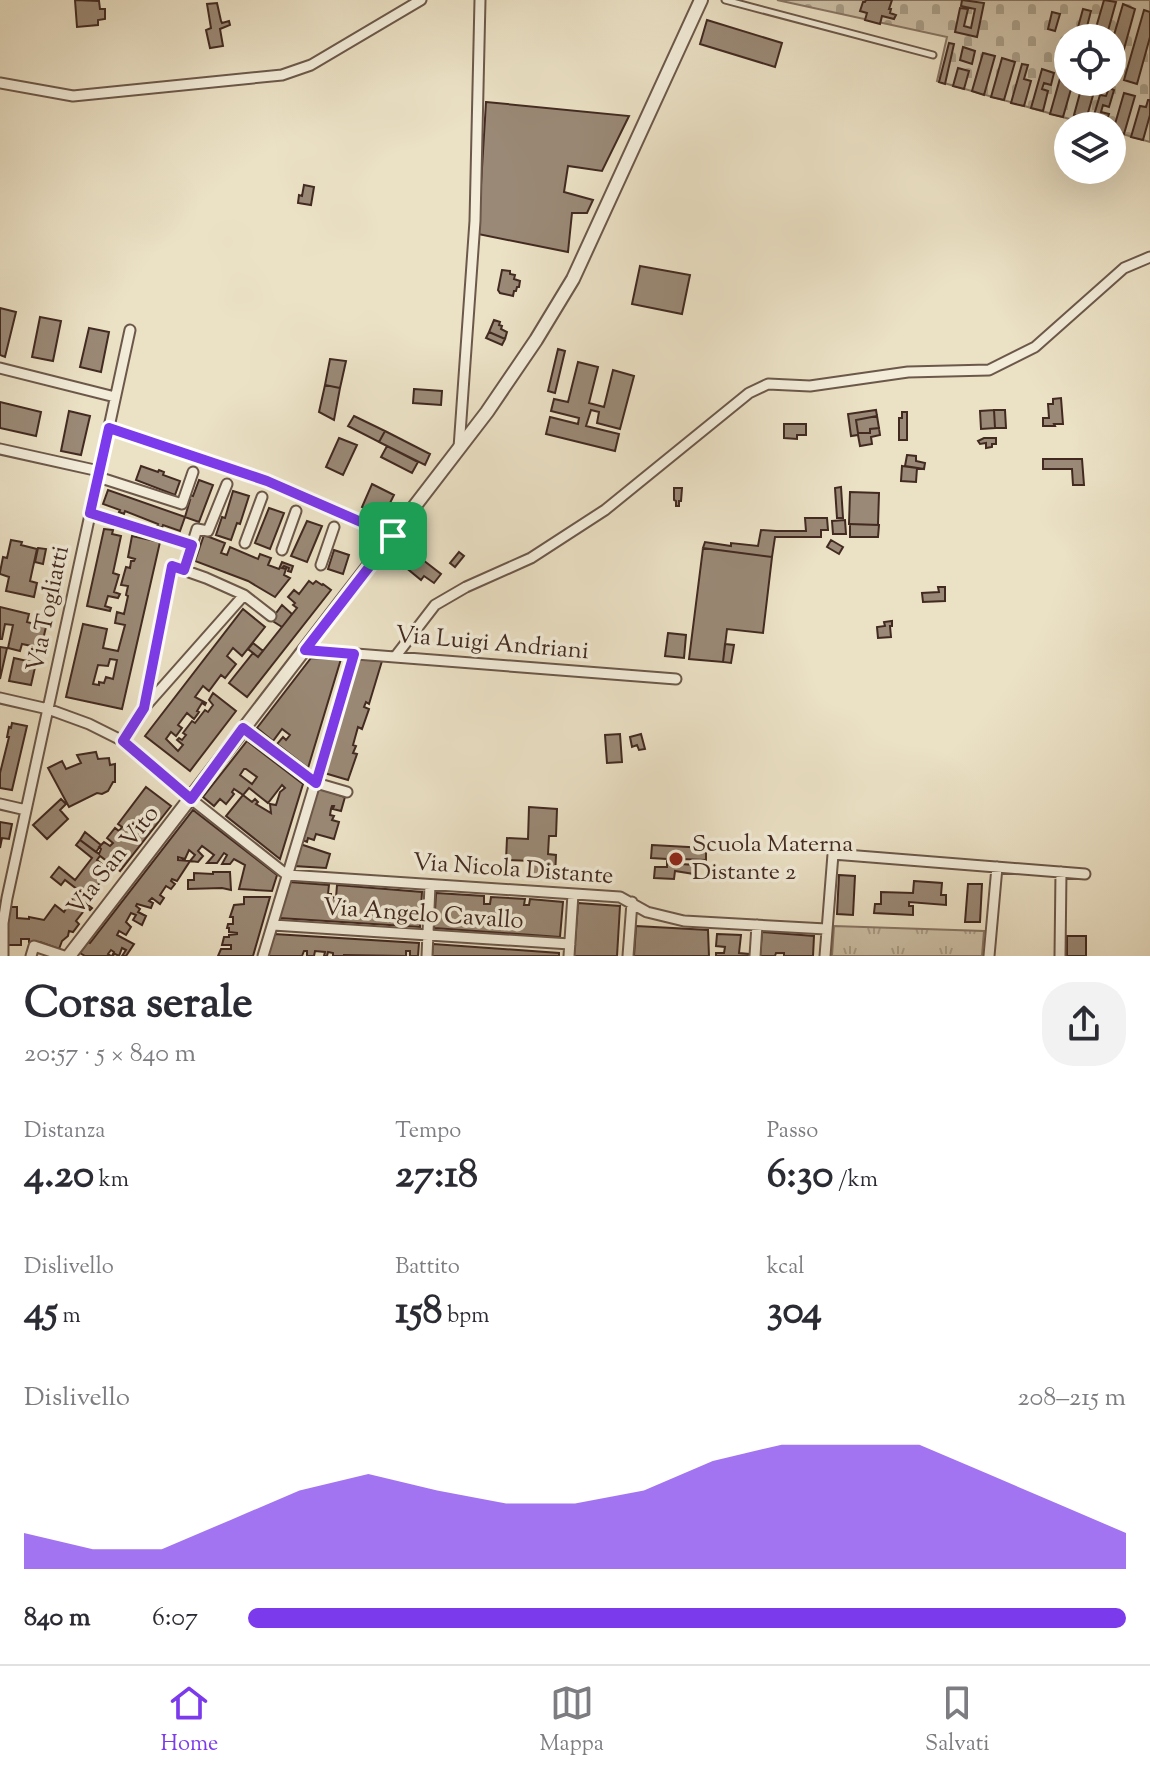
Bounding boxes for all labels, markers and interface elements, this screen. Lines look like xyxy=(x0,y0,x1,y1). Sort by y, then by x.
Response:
map controls xyxy=(1054,24,1126,184)
button: locate xyxy=(1054,24,1126,96)
button: layers xyxy=(1054,112,1126,184)
pin xyxy=(359,502,427,570)
icon: arrive xyxy=(371,514,415,558)
street label: Via Togliatti xyxy=(19,543,79,675)
street label: Via Luigi Andriani xyxy=(394,619,590,669)
street label: Via San Vito xyxy=(60,799,168,923)
place label: Scuola Materna Distante 2 xyxy=(692,828,853,890)
street label: Via Nicola Distante xyxy=(411,846,615,894)
marker: Scuola Materna Distante 2 xyxy=(667,850,685,868)
street label: Via Angelo Cavallo xyxy=(321,891,525,939)
text: Corsa serale xyxy=(24,974,253,1037)
button: share xyxy=(1042,982,1126,1066)
text: 20:57 · 5 × 840 m xyxy=(24,1036,196,1073)
text: Distanza xyxy=(24,1116,105,1148)
text: Tempo xyxy=(395,1116,461,1148)
text: Passo xyxy=(767,1116,818,1148)
text: 4.20 xyxy=(24,1148,94,1205)
text: 27:18 xyxy=(395,1148,478,1205)
text: 6:30 xyxy=(767,1148,834,1205)
text: km xyxy=(94,1165,129,1197)
text: /km xyxy=(834,1165,878,1197)
text: Dislivello xyxy=(24,1252,114,1284)
text: Battito xyxy=(395,1252,460,1284)
text: kcal xyxy=(767,1252,804,1284)
text: 45 xyxy=(24,1284,58,1341)
text: 158 xyxy=(395,1284,443,1341)
text: 304 xyxy=(767,1284,822,1341)
text: m xyxy=(58,1301,81,1333)
text: bpm xyxy=(443,1301,490,1333)
text: Dislivello xyxy=(24,1380,130,1417)
text: 208–215 m xyxy=(1017,1380,1126,1417)
text: 840 m xyxy=(24,1600,90,1637)
text: 6:07 xyxy=(152,1600,198,1637)
tab: Home xyxy=(161,1681,218,1761)
tab: Mappa xyxy=(539,1681,604,1761)
tab: Salvati xyxy=(925,1681,989,1761)

